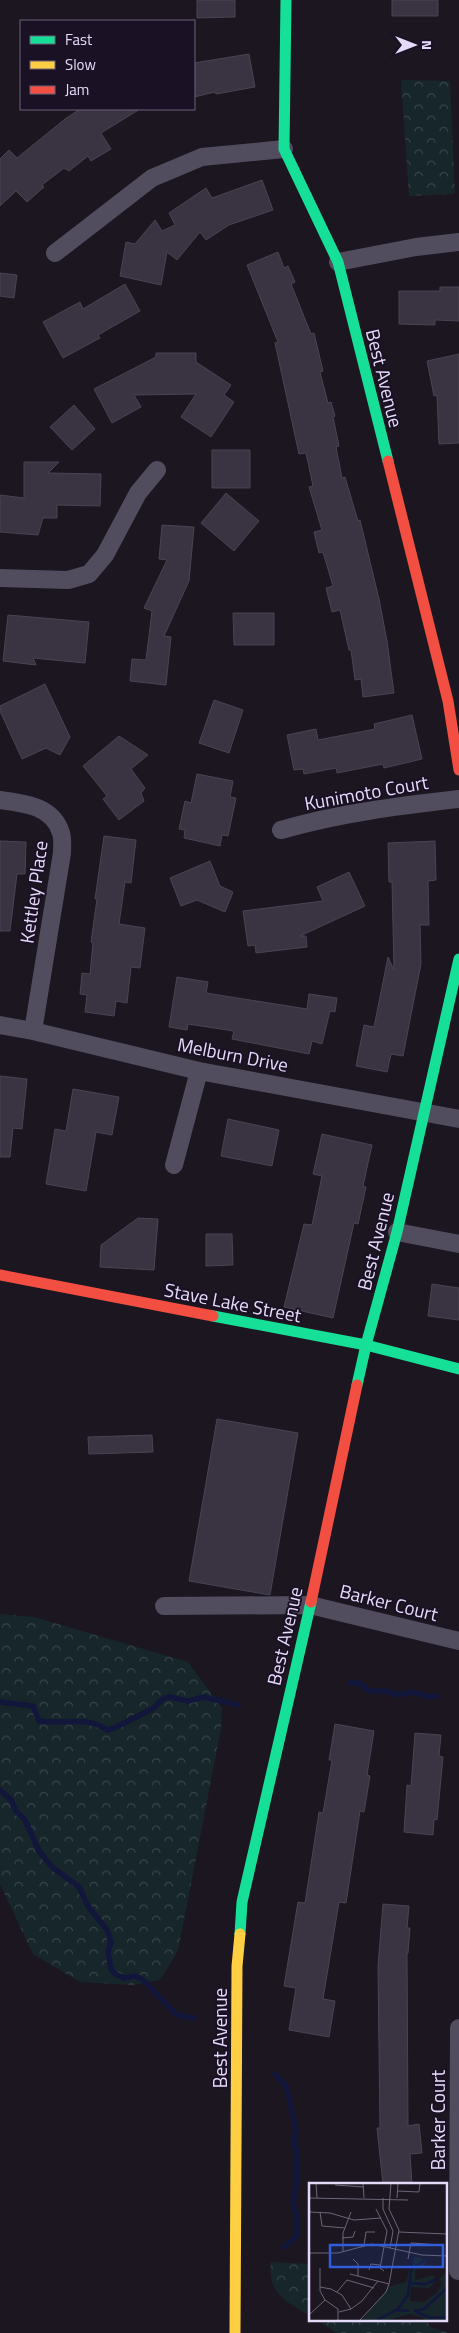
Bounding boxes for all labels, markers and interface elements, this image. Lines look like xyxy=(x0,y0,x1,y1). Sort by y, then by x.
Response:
legend xyxy=(20,20,195,110)
north arrow xyxy=(389,20,439,70)
text: Fast xyxy=(65,28,93,51)
text: N xyxy=(417,40,438,50)
text: Slow xyxy=(65,53,96,76)
text: Jam xyxy=(65,78,89,101)
street label: Best Avenue xyxy=(359,326,411,430)
street label: Kunimoto Court xyxy=(302,767,431,817)
street label: Kettley Place xyxy=(11,839,55,945)
street label: Melburn Drive xyxy=(175,1029,291,1079)
street label: Best Avenue xyxy=(349,1189,401,1293)
street label: Stave Lake Street xyxy=(162,1274,304,1330)
street label: Barker Court xyxy=(337,1576,442,1628)
street label: Best Avenue xyxy=(259,1584,309,1688)
street label: Best Avenue xyxy=(205,1988,234,2088)
street label: Barker Court xyxy=(423,2069,452,2170)
inset map xyxy=(309,2183,446,2320)

